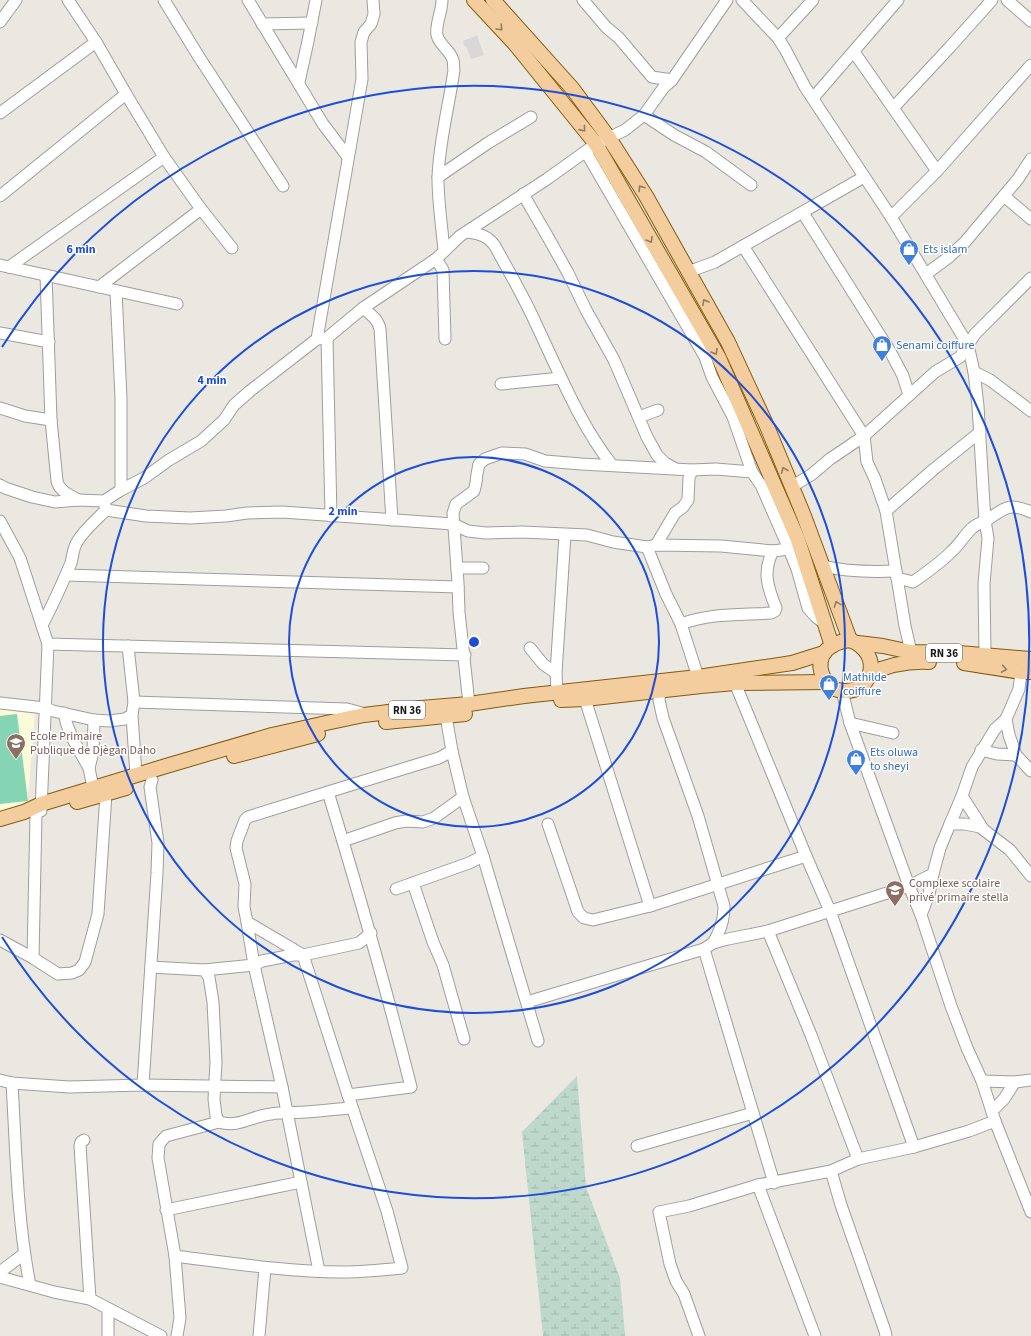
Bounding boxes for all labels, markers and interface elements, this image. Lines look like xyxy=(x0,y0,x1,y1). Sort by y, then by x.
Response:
one-way arrow xyxy=(495,24,502,31)
one-way arrow xyxy=(578,124,585,131)
one-way arrow xyxy=(638,185,646,192)
one-way arrow xyxy=(646,235,653,243)
shop icon: Ets islam xyxy=(898,238,920,266)
text: 6 min xyxy=(66,241,96,258)
place label: Ets islam xyxy=(923,241,967,258)
one-way arrow xyxy=(702,298,710,306)
shop icon: Senami coiffure xyxy=(871,334,893,362)
place label: Senami coiffure xyxy=(896,337,974,354)
one-way arrow xyxy=(711,348,718,355)
text: 4 min xyxy=(197,372,227,389)
one-way arrow xyxy=(781,466,789,473)
text: 2 min xyxy=(328,503,358,520)
one-way arrow xyxy=(833,600,842,607)
centre of rings xyxy=(467,635,481,649)
road number: RN 36 xyxy=(926,644,962,662)
one-way arrow xyxy=(1001,664,1007,672)
place label: Mathilde coiffure xyxy=(843,669,887,700)
shop icon: Mathilde coiffure xyxy=(818,673,840,701)
road number: RN 36 xyxy=(389,701,425,719)
place label: Ecole Primaire Publique de Djègan Daho xyxy=(30,728,156,759)
school or university icon: Ecole Primaire Publique de Djègan Daho xyxy=(5,732,27,760)
place label: Ets oluwa to sheyi xyxy=(870,744,918,775)
shop icon: Ets oluwa to sheyi xyxy=(845,748,867,776)
place label: Complexe scolaire privé primaire stella xyxy=(909,875,1009,906)
school or university icon: Complexe scolaire privé primaire stella xyxy=(884,879,906,907)

